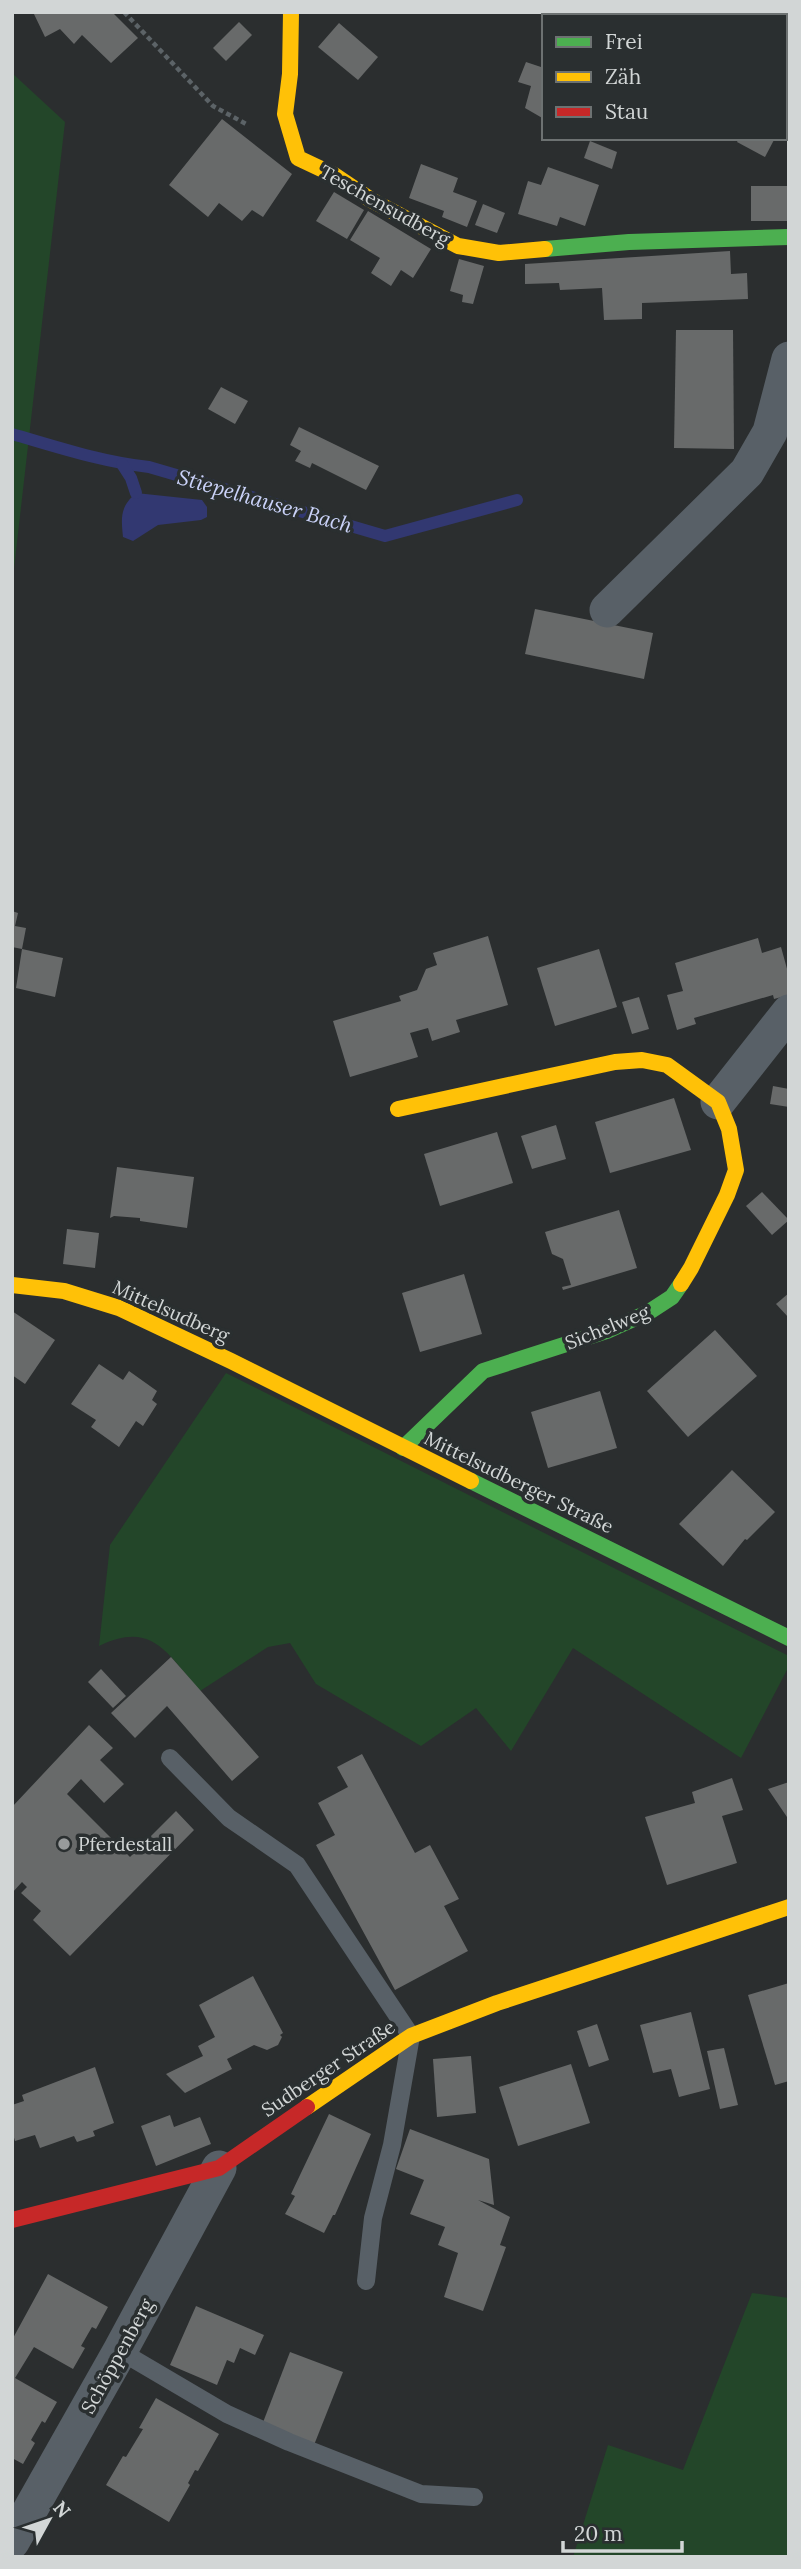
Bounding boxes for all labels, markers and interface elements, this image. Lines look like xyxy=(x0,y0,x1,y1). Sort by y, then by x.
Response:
legend xyxy=(542,14,787,140)
text: Frei xyxy=(605,28,643,55)
text: Zäh xyxy=(605,63,641,90)
text: Stau xyxy=(605,98,648,125)
street label: Teschensudberg xyxy=(316,159,455,251)
water label: Stiepelhauser Bach xyxy=(174,463,356,539)
street label: Mittelsudberg xyxy=(109,1275,233,1348)
street label: Sichelweg xyxy=(561,1299,653,1355)
street label: Mittelsudberger Straße xyxy=(420,1426,618,1538)
place label: Pferdestall xyxy=(78,1832,172,1856)
marker: Pferdestall xyxy=(56,1836,72,1852)
street label: Sudberger Straße xyxy=(257,2014,399,2122)
street label: Schöppenberg xyxy=(76,2294,159,2418)
north arrow xyxy=(14,2485,84,2555)
text: N xyxy=(48,2496,76,2523)
scale bar xyxy=(563,2510,682,2554)
text: 20 m xyxy=(574,2520,623,2547)

